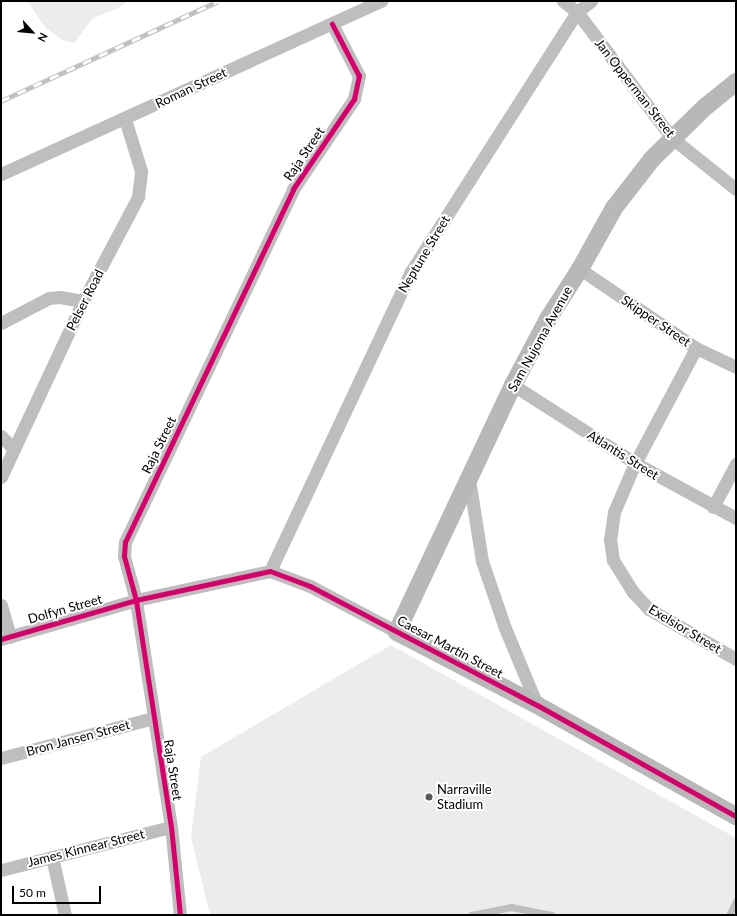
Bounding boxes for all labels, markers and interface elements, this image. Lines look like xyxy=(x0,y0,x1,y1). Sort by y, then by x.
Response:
north arrow xyxy=(12,12,52,52)
text: N xyxy=(35,31,51,44)
street label: Jan Opperman Street xyxy=(592,36,678,140)
street label: Roman Street xyxy=(153,65,229,111)
street label: Raja Street xyxy=(280,124,328,184)
street label: Neptune Street xyxy=(395,213,453,295)
street label: Pelser Road xyxy=(63,267,107,333)
street label: Sam Nujoma Avenue xyxy=(504,283,576,395)
street label: Skipper Street xyxy=(618,292,694,350)
street label: Raja Street xyxy=(138,414,180,476)
street label: Atlantis Street xyxy=(585,427,661,483)
street label: Dolfyn Street xyxy=(26,591,104,627)
street label: Exelsior Street xyxy=(646,601,724,657)
street label: Caesar Martin Street xyxy=(394,612,506,682)
street label: Bron Jansen Street xyxy=(24,717,132,759)
street label: Raja Street xyxy=(160,738,186,802)
place label: Narraville Stadium xyxy=(437,782,492,813)
marker: Narraville Stadium xyxy=(424,792,434,802)
street label: James Kinnear Street xyxy=(26,826,146,870)
scale bar xyxy=(14,878,103,904)
text: 50 m xyxy=(19,885,46,900)

